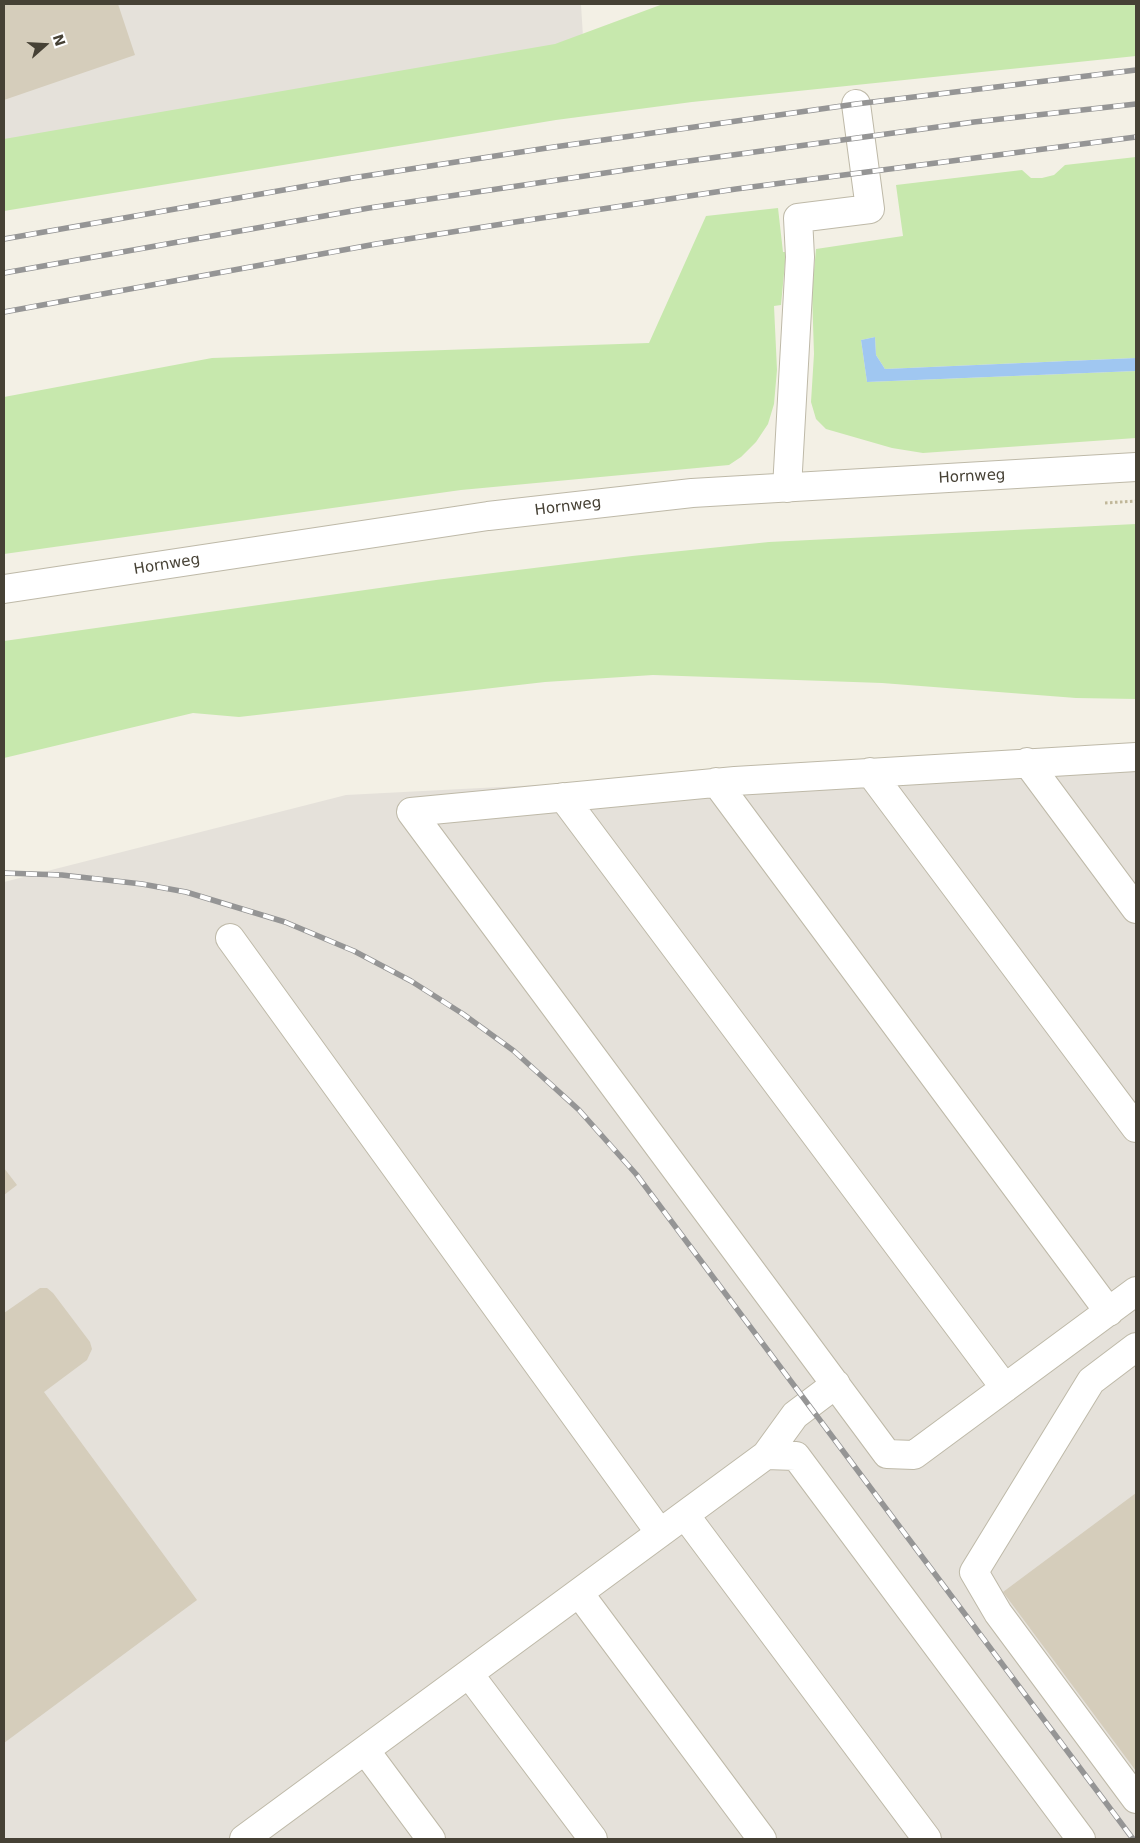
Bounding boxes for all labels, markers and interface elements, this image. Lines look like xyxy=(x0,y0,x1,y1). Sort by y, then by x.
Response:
north arrow xyxy=(20,20,70,70)
text: N xyxy=(50,32,69,48)
street label: Hornweg xyxy=(938,466,1006,488)
street label: Hornweg xyxy=(534,494,602,520)
street label: Hornweg xyxy=(133,551,201,579)

